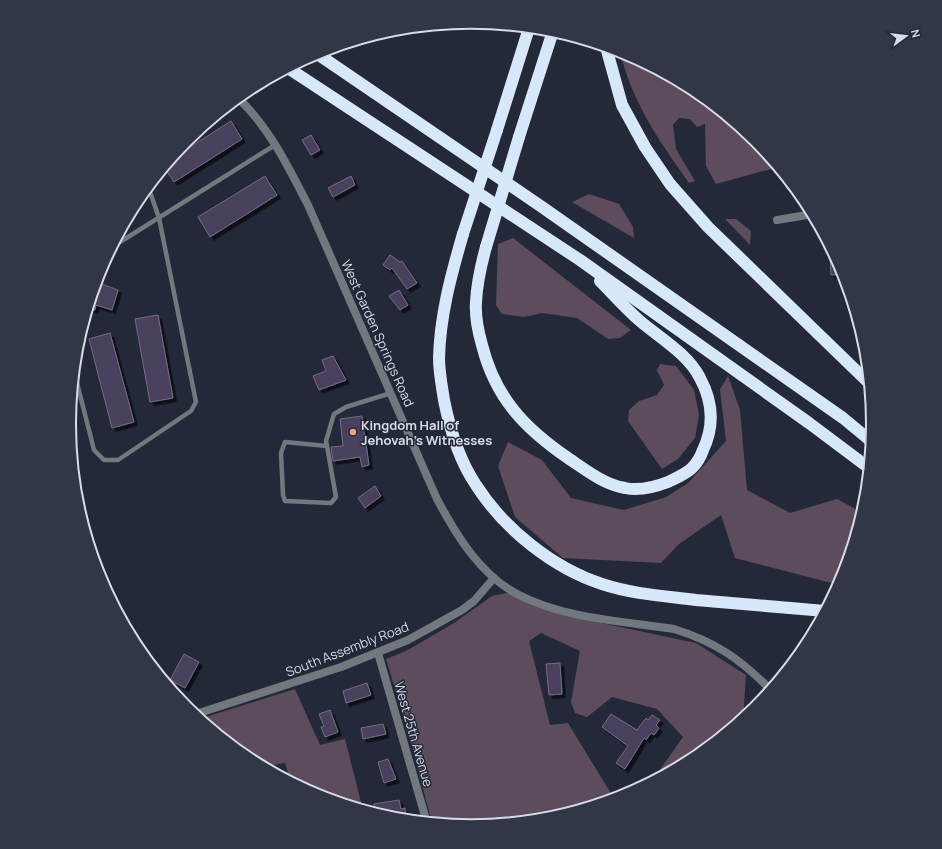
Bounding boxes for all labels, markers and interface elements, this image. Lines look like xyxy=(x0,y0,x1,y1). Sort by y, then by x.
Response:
north arrow xyxy=(886,16,926,56)
text: N xyxy=(908,28,924,39)
street label: West Garden Springs Road xyxy=(337,257,419,409)
place label: Kingdom Hall of Jehovah's Witnesses xyxy=(361,416,492,449)
marker: Kingdom Hall of Jehovah's Witnesses xyxy=(348,427,358,437)
street label: South Assembly Road xyxy=(283,617,411,681)
street label: West 25th Avenue xyxy=(390,679,438,789)

